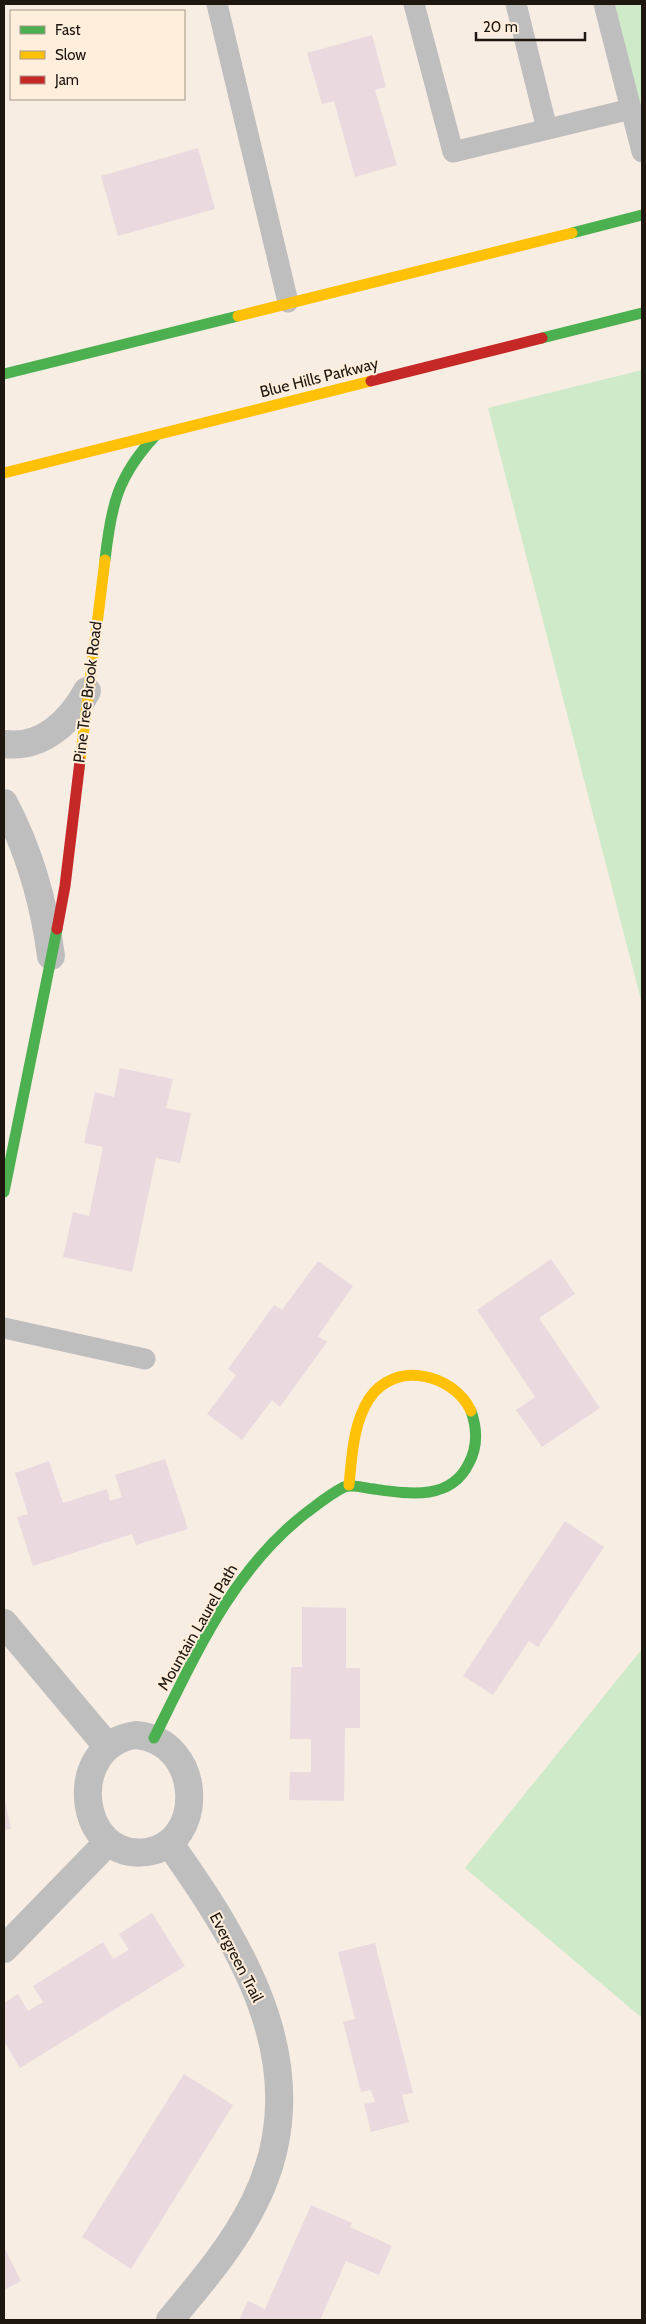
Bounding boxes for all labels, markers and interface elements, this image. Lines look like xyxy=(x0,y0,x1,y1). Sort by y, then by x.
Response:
legend xyxy=(10,10,185,100)
scale bar xyxy=(476,10,585,42)
text: 20 m xyxy=(483,18,518,36)
text: Fast xyxy=(55,21,80,39)
text: Slow xyxy=(55,46,86,64)
text: Jam xyxy=(54,71,79,89)
street label: Blue Hills Parkway xyxy=(258,354,380,401)
street label: Pine Tree Brook Road xyxy=(69,620,106,764)
street label: Mountain Laurel Path xyxy=(153,1561,241,1694)
street label: Evergreen Trail xyxy=(206,1909,267,2005)

